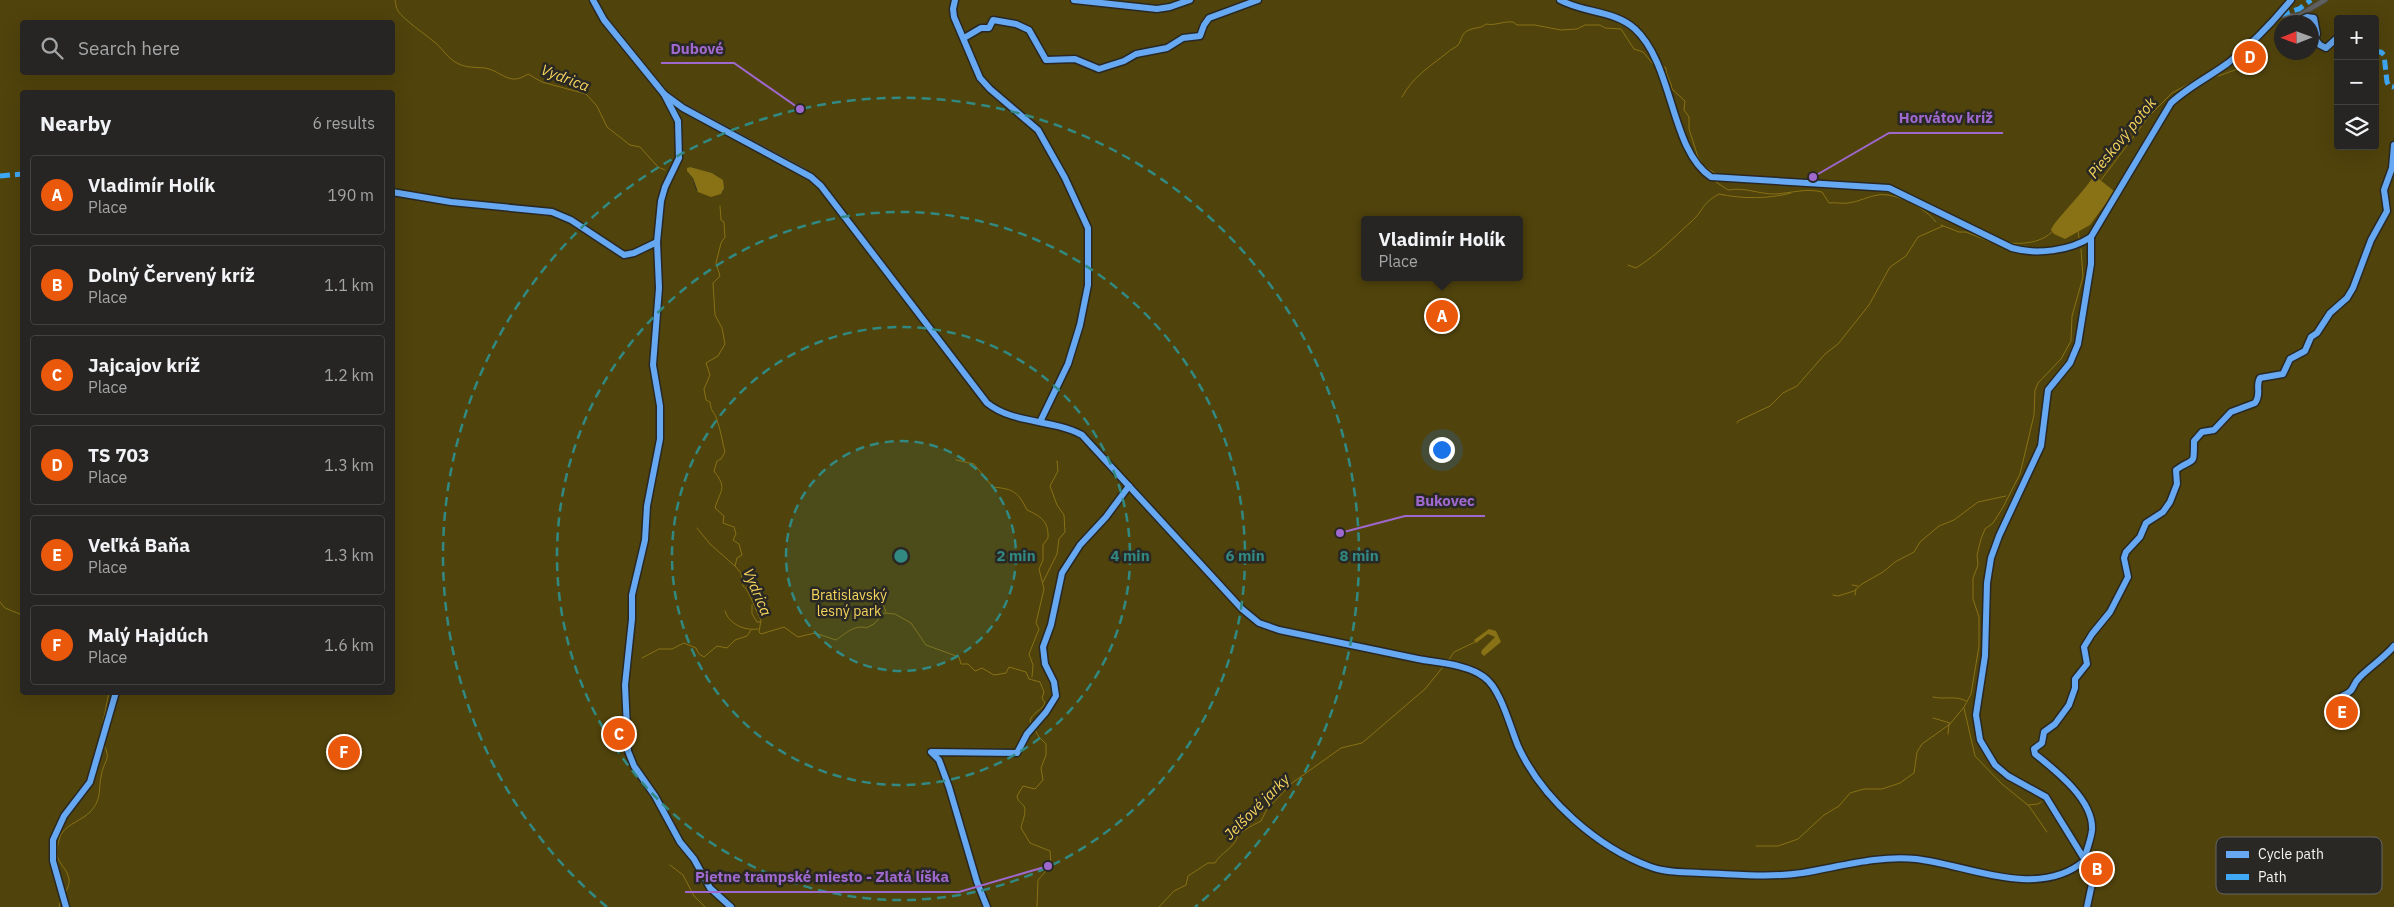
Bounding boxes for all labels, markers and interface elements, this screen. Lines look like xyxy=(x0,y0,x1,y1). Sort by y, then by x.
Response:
north arrow xyxy=(2274,15,2319,60)
map controls xyxy=(2334,15,2379,150)
button: + xyxy=(2334,15,2379,60)
search box xyxy=(20,20,395,75)
callout: Dubové xyxy=(661,33,734,63)
icon: search xyxy=(38,34,66,62)
text: Search here xyxy=(78,36,180,60)
pin: D xyxy=(2234,38,2266,76)
text: Dubové xyxy=(670,39,724,58)
water label: Vydrica xyxy=(538,60,592,95)
button: − xyxy=(2334,60,2379,105)
water label: Pieskový potok xyxy=(2083,93,2160,182)
callout: Horvátov kríž xyxy=(1889,103,2003,133)
button: layers xyxy=(2334,105,2379,150)
text: Horvátov kríž xyxy=(1899,108,1993,127)
text: Nearby xyxy=(40,109,111,137)
text: 6 results xyxy=(312,113,375,133)
text: Vladimír Holík xyxy=(88,173,215,197)
text: A xyxy=(52,185,62,205)
text: 190 m xyxy=(327,185,374,205)
text: Place xyxy=(88,197,127,217)
popup xyxy=(1361,216,1523,281)
text: Vladimír Holík xyxy=(1378,227,1506,251)
text: Place xyxy=(1378,251,1418,271)
text: Dolný Červený kríž xyxy=(88,263,255,287)
text: B xyxy=(52,275,62,295)
text: 1.1 km xyxy=(324,275,374,295)
text: Place xyxy=(88,287,127,307)
pin: A xyxy=(1426,297,1458,335)
text: Jajcajov kríž xyxy=(88,353,200,377)
text: C xyxy=(52,365,62,385)
text: 1.2 km xyxy=(324,365,374,385)
text: Place xyxy=(88,377,127,397)
your location xyxy=(1429,437,1455,463)
text: TS 703 xyxy=(88,443,149,467)
text: D xyxy=(51,455,63,475)
text: 1.3 km xyxy=(324,455,374,475)
text: Place xyxy=(88,467,127,487)
callout: Bukovec xyxy=(1405,486,1485,516)
text: Bukovec xyxy=(1415,491,1475,510)
text: Veľká Baňa xyxy=(88,533,190,557)
text: E xyxy=(52,545,62,565)
text: 1.3 km xyxy=(324,545,374,565)
text: 2 min xyxy=(996,546,1036,565)
text: 4 min xyxy=(1110,546,1150,565)
text: 6 min xyxy=(1225,546,1265,565)
text: 8 min xyxy=(1339,546,1379,565)
centre of rings xyxy=(892,547,910,565)
text: Place xyxy=(88,557,127,577)
water label: Vydrica xyxy=(739,565,776,619)
park label: Bratislavský lesný park xyxy=(811,586,887,620)
text: Malý Hajdúch xyxy=(88,623,209,647)
text: F xyxy=(52,635,62,655)
text: 1.6 km xyxy=(324,635,374,655)
text: Place xyxy=(88,647,127,667)
pin: E xyxy=(2326,693,2358,731)
pin: C xyxy=(603,715,635,753)
pin: F xyxy=(328,733,360,771)
water label: Jelšové jarky xyxy=(1220,769,1294,844)
legend xyxy=(2216,837,2382,894)
text: Cycle path xyxy=(2258,845,2324,863)
pin: B xyxy=(2081,850,2113,888)
callout: Pietne trampské miesto - Zlatá líška xyxy=(685,862,959,892)
text: Pietne trampské miesto - Zlatá líška xyxy=(695,867,949,886)
text: Path xyxy=(2258,868,2287,886)

